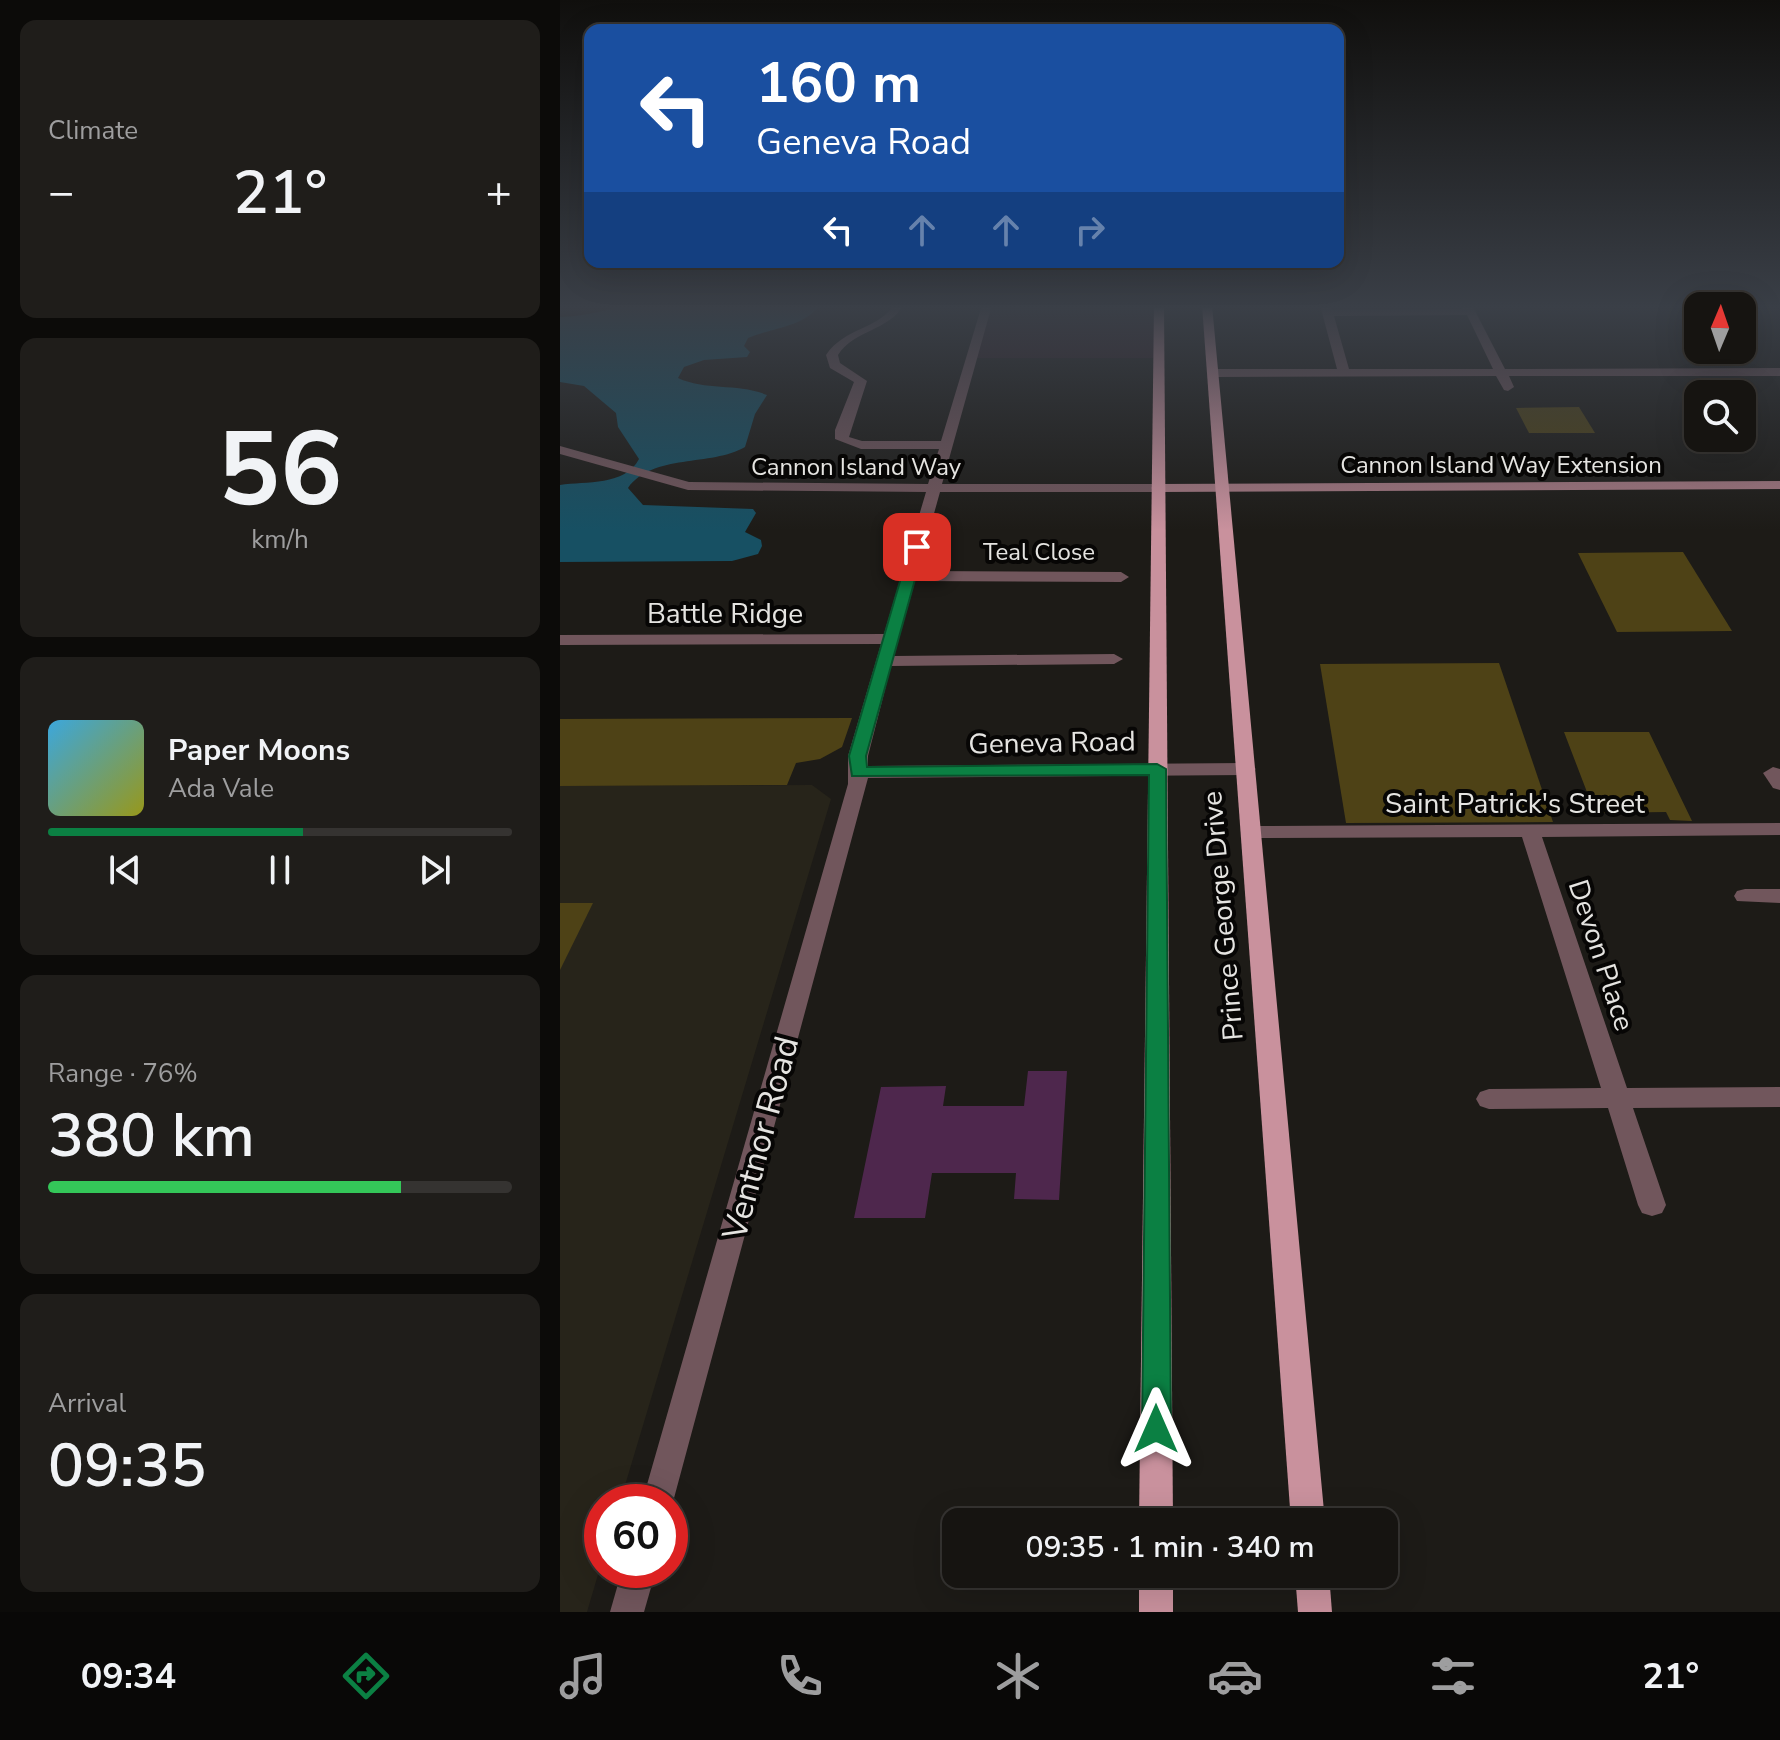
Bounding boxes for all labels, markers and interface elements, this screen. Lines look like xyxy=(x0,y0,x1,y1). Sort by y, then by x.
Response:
text: 160 m xyxy=(756,45,921,122)
icon: left xyxy=(624,56,728,160)
text: Climate xyxy=(48,113,138,148)
text: Geneva Road xyxy=(756,118,971,167)
text: 21° xyxy=(233,152,327,234)
text: − xyxy=(48,163,74,223)
text: + xyxy=(486,163,512,223)
icon: left xyxy=(816,208,860,252)
icon: ahead xyxy=(900,208,944,252)
icon: ahead xyxy=(984,208,1028,252)
icon: right xyxy=(1068,208,1112,252)
north arrow xyxy=(1684,292,1756,364)
map controls xyxy=(1684,292,1756,452)
button: search xyxy=(1684,380,1756,452)
text: 56 xyxy=(218,399,342,541)
street label: Cannon Island Way Extension xyxy=(1340,449,1662,481)
street label: Cannon Island Way xyxy=(751,451,962,483)
pin xyxy=(883,513,951,581)
text: km/h xyxy=(251,522,309,557)
icon: arrive xyxy=(895,525,939,569)
street label: Teal Close xyxy=(983,536,1095,568)
street label: Battle Ridge xyxy=(647,595,803,633)
street label: Geneva Road xyxy=(968,723,1136,763)
text: Paper Moons xyxy=(168,730,350,771)
text: Ada Vale xyxy=(168,771,274,806)
street label: Saint Patrick's Street xyxy=(1385,785,1645,823)
street label: Prince George Drive xyxy=(1193,790,1253,1042)
icon: previous xyxy=(103,848,147,892)
icon: pause xyxy=(258,848,302,892)
icon: next xyxy=(413,848,457,892)
street label: Devon Place xyxy=(1559,875,1643,1036)
street label: Ventnor Road xyxy=(711,1031,810,1246)
text: Range · 76% xyxy=(48,1056,198,1091)
text: 380 km xyxy=(48,1095,255,1177)
text: Arrival xyxy=(48,1386,126,1421)
position arrow xyxy=(1114,1387,1198,1471)
text: 09:35 xyxy=(48,1425,206,1507)
speed limit sign: 60 xyxy=(584,1484,688,1588)
text: 09:35 · 1 min · 340 m xyxy=(1025,1527,1315,1568)
icon: directions xyxy=(338,1648,394,1704)
icon: music xyxy=(555,1648,611,1704)
icon: phone xyxy=(772,1648,828,1704)
icon: climate xyxy=(990,1648,1046,1704)
icon: car xyxy=(1207,1648,1263,1704)
icon: filters xyxy=(1425,1648,1481,1704)
text: 09:34 xyxy=(81,1652,176,1701)
text: 21° xyxy=(1642,1652,1699,1701)

